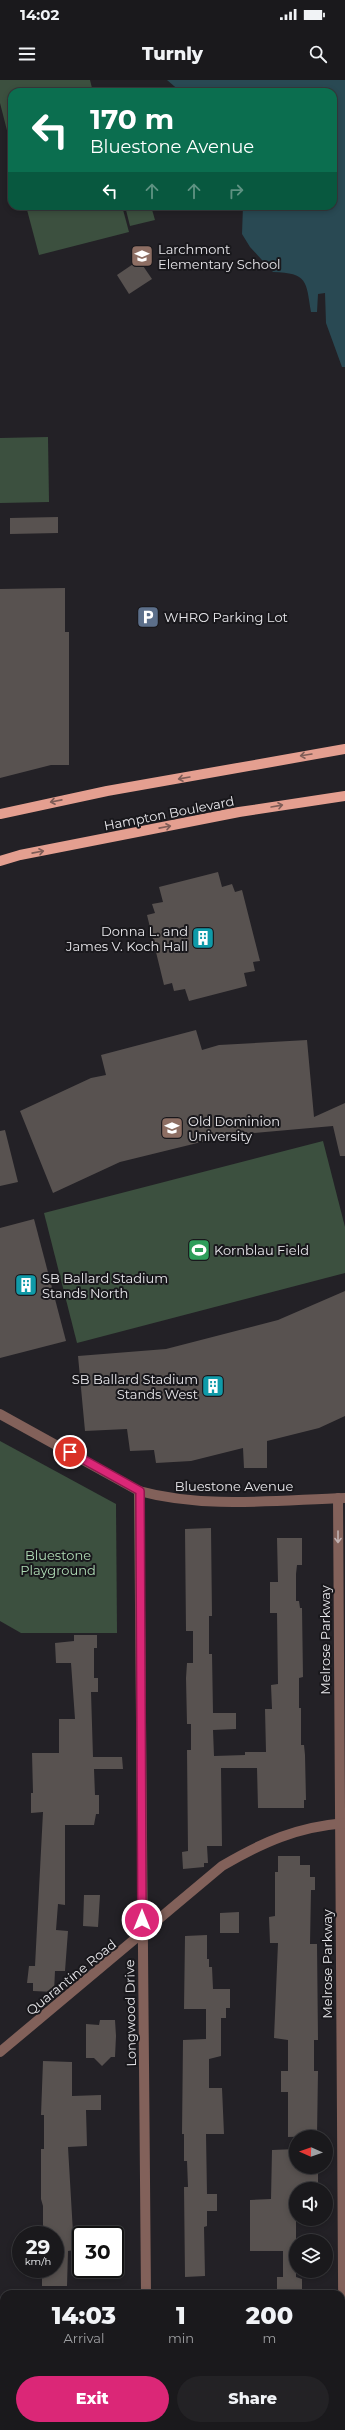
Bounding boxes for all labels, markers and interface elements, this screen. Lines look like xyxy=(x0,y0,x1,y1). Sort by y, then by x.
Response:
text: 14:02 xyxy=(20,5,59,24)
icon: menu xyxy=(16,43,38,65)
text: Turnly xyxy=(142,43,203,65)
icon: search xyxy=(307,43,329,65)
text: 170 m xyxy=(90,102,174,136)
icon: left xyxy=(24,104,76,156)
text: Bluestone Avenue xyxy=(90,136,254,158)
icon: left xyxy=(99,180,121,202)
icon: ahead xyxy=(141,180,163,202)
icon: ahead xyxy=(183,180,205,202)
icon: right xyxy=(225,180,247,202)
place label: Larchmont Elementary School xyxy=(158,241,281,272)
school or university icon: Larchmont Elementary School xyxy=(129,243,155,269)
parking icon: WHRO Parking Lot xyxy=(135,604,161,630)
place label: WHRO Parking Lot xyxy=(164,609,288,625)
one-way arrow xyxy=(300,752,313,760)
one-way arrow xyxy=(178,774,191,782)
street label: Hampton Boulevard xyxy=(102,793,236,833)
one-way arrow xyxy=(50,798,63,806)
one-way arrow xyxy=(270,801,283,809)
one-way arrow xyxy=(158,822,171,830)
one-way arrow xyxy=(31,847,44,855)
place label: Donna L. and James V. Koch Hall xyxy=(65,923,188,954)
building icon: Donna L. and James V. Koch Hall xyxy=(190,925,216,951)
place label: Old Dominion University xyxy=(188,1113,280,1144)
school or university icon: Old Dominion University xyxy=(159,1115,185,1141)
sports icon: Kornblau Field xyxy=(186,1237,212,1263)
place label: Kornblau Field xyxy=(214,1242,309,1258)
place label: SB Ballard Stadium Stands North xyxy=(42,1270,168,1301)
building icon: SB Ballard Stadium Stands North xyxy=(13,1272,39,1298)
place label: SB Ballard Stadium Stands West xyxy=(72,1371,198,1402)
building icon: SB Ballard Stadium Stands West xyxy=(200,1373,226,1399)
pin xyxy=(53,1435,87,1469)
icon: arrive xyxy=(59,1441,81,1463)
street label: Bluestone Avenue xyxy=(175,1478,293,1494)
one-way arrow xyxy=(334,1530,342,1543)
park label: Bluestone Playground xyxy=(20,1547,96,1578)
street label: Melrose Parkway xyxy=(317,1584,333,1695)
position arrow xyxy=(121,1899,163,1941)
street label: Melrose Parkway xyxy=(319,1908,335,2019)
street label: Quarantine Road xyxy=(23,1936,119,2018)
street label: Longwood Drive xyxy=(121,1959,139,2067)
north arrow xyxy=(289,2130,333,2174)
map controls xyxy=(289,2130,333,2278)
button: sound xyxy=(289,2182,333,2226)
speed limit sign: 30 xyxy=(72,2226,124,2278)
button: layers xyxy=(289,2234,333,2278)
text: 29 xyxy=(26,2235,50,2259)
text: km/h xyxy=(25,2255,51,2268)
text: 14:03 xyxy=(52,2301,116,2330)
text: 1 xyxy=(176,2301,186,2330)
text: 200 xyxy=(246,2301,293,2330)
text: Arrival xyxy=(63,2330,104,2346)
text: min xyxy=(168,2330,194,2346)
text: m xyxy=(263,2330,276,2346)
button: Exit xyxy=(16,2376,169,2422)
button: Share xyxy=(177,2376,329,2422)

